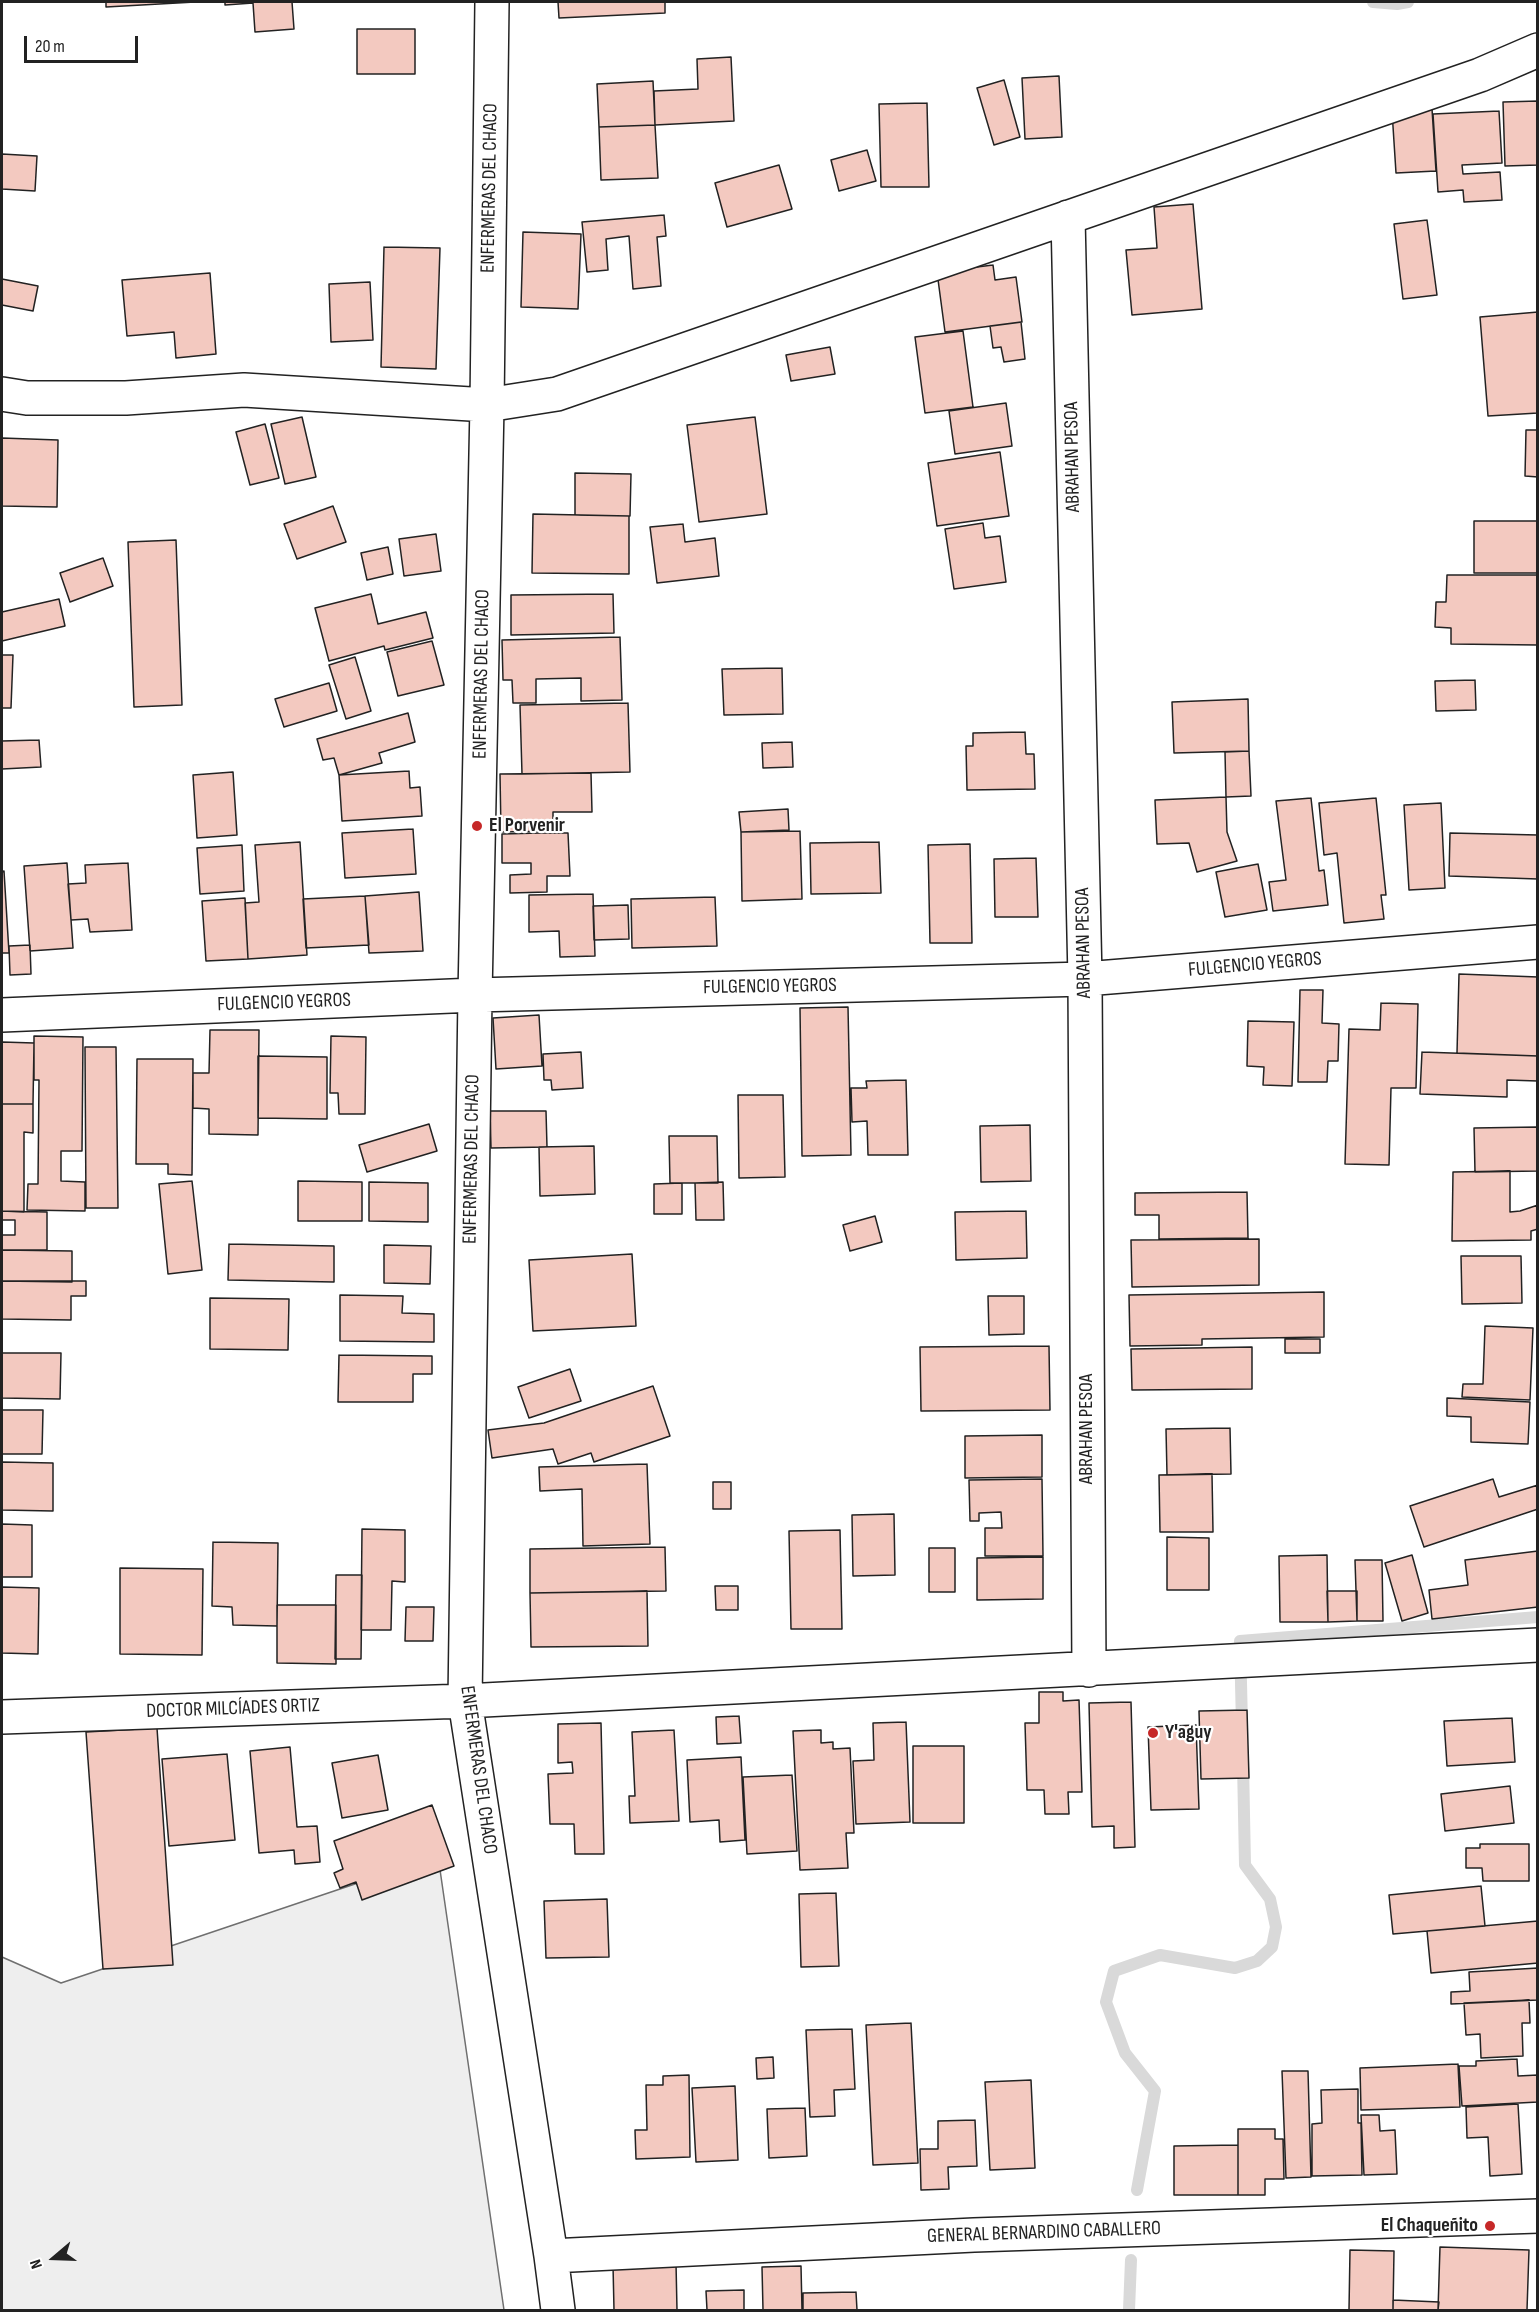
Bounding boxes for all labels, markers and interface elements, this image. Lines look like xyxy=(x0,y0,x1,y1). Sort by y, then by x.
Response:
scale bar xyxy=(27,24,141,62)
text: 20 m xyxy=(35,36,65,57)
street label: ENFERMERAS DEL CHACO xyxy=(477,103,503,273)
street label: ABRAHAN PESOA xyxy=(1060,401,1086,513)
street label: ENFERMERAS DEL CHACO xyxy=(469,589,495,759)
place label: El Porvenir xyxy=(489,814,565,838)
marker: El Porvenir xyxy=(470,819,484,833)
street label: ABRAHAN PESOA xyxy=(1071,887,1097,999)
street label: FULGENCIO YEGROS xyxy=(1187,947,1323,983)
street label: FULGENCIO YEGROS xyxy=(703,974,837,1000)
street label: FULGENCIO YEGROS xyxy=(217,989,351,1017)
street label: ENFERMERAS DEL CHACO xyxy=(459,1074,485,1244)
street label: ABRAHAN PESOA xyxy=(1075,1374,1099,1484)
street label: ENFERMERAS DEL CHACO xyxy=(454,1684,502,1856)
street label: DOCTOR MILCÍADES ORTIZ xyxy=(146,1694,320,1724)
place label: Y'aguy xyxy=(1165,1721,1211,1745)
marker: Y'aguy xyxy=(1146,1726,1160,1740)
place label: El Chaqueñito xyxy=(1381,2214,1478,2238)
street label: GENERAL BERNARDINO CABALLERO xyxy=(927,2217,1161,2249)
marker: El Chaqueñito xyxy=(1483,2219,1497,2233)
north arrow xyxy=(24,2228,84,2288)
text: N xyxy=(26,2257,47,2271)

